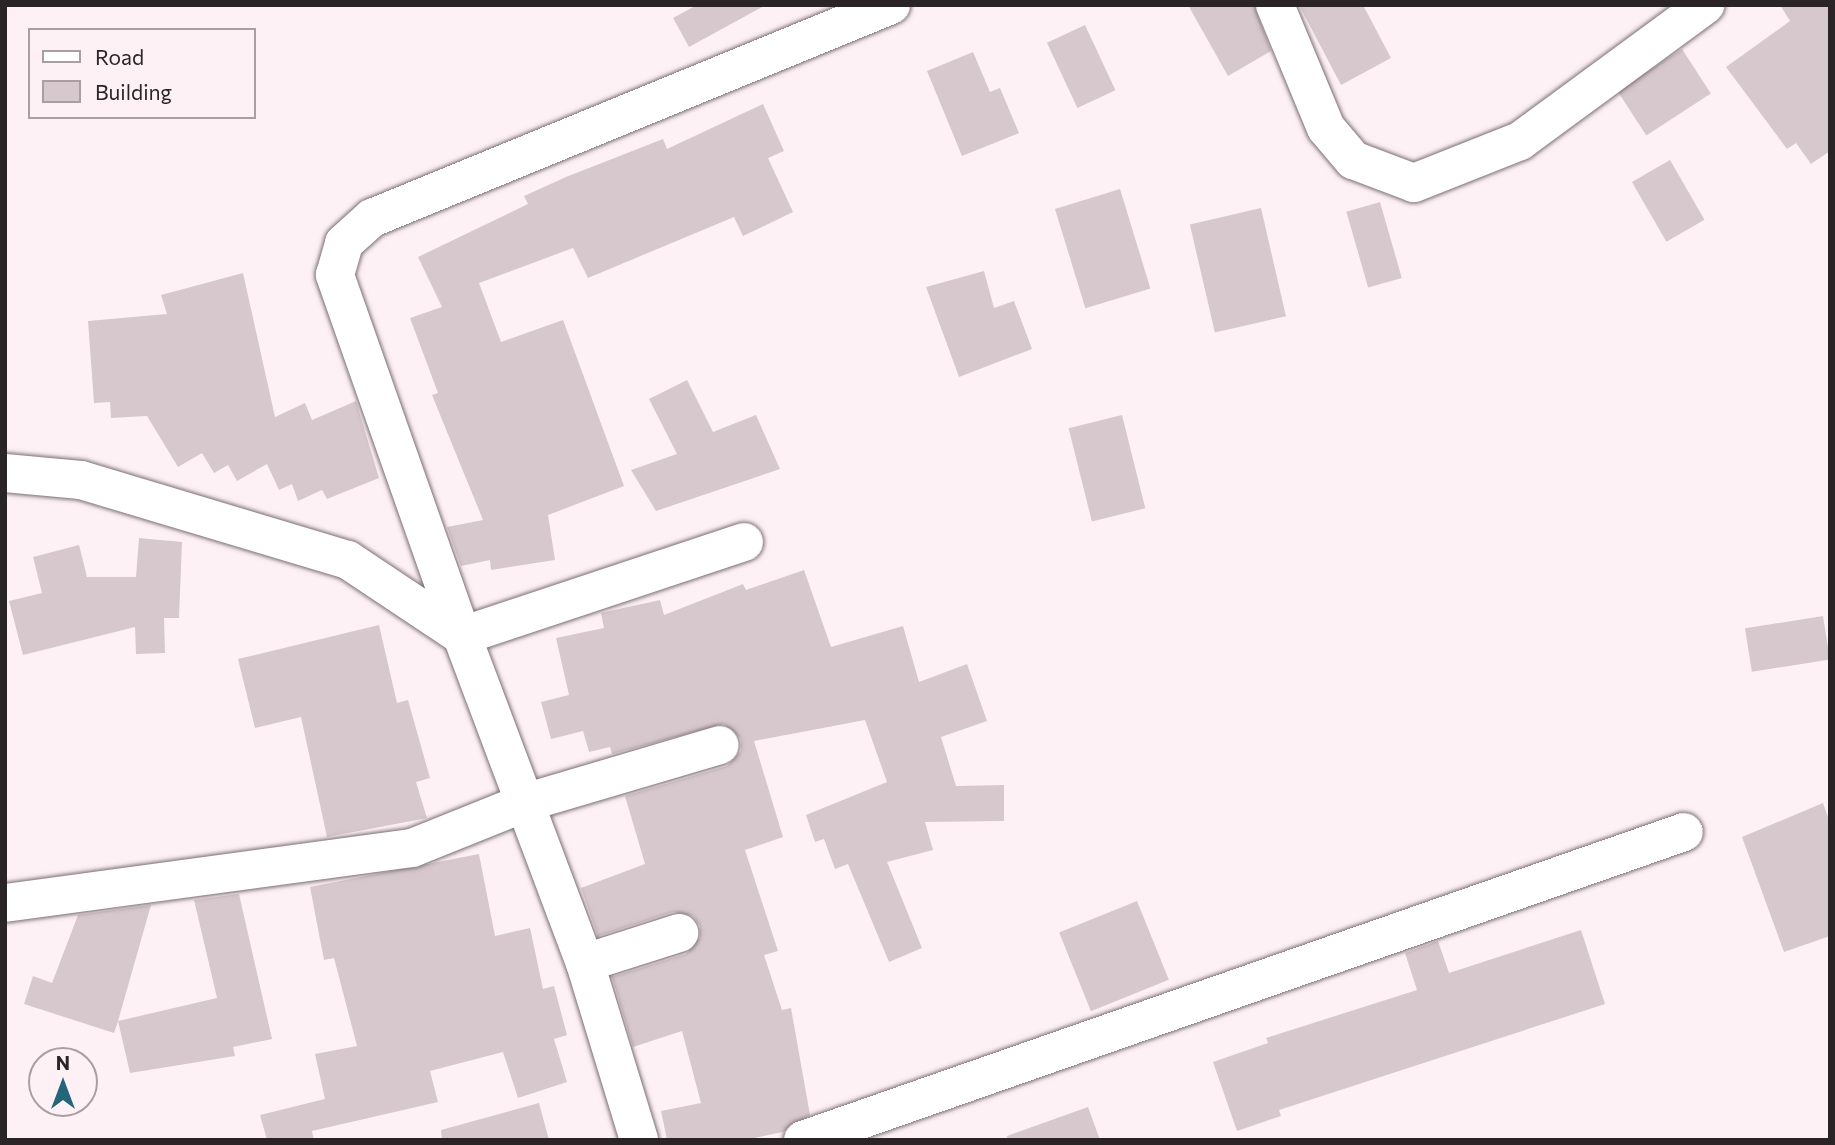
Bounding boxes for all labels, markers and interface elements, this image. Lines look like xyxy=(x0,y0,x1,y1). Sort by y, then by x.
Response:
legend xyxy=(28,28,256,119)
text: Road xyxy=(95,44,144,69)
text: Building xyxy=(95,79,172,104)
north arrow xyxy=(28,1047,98,1117)
text: N xyxy=(56,1051,70,1074)

